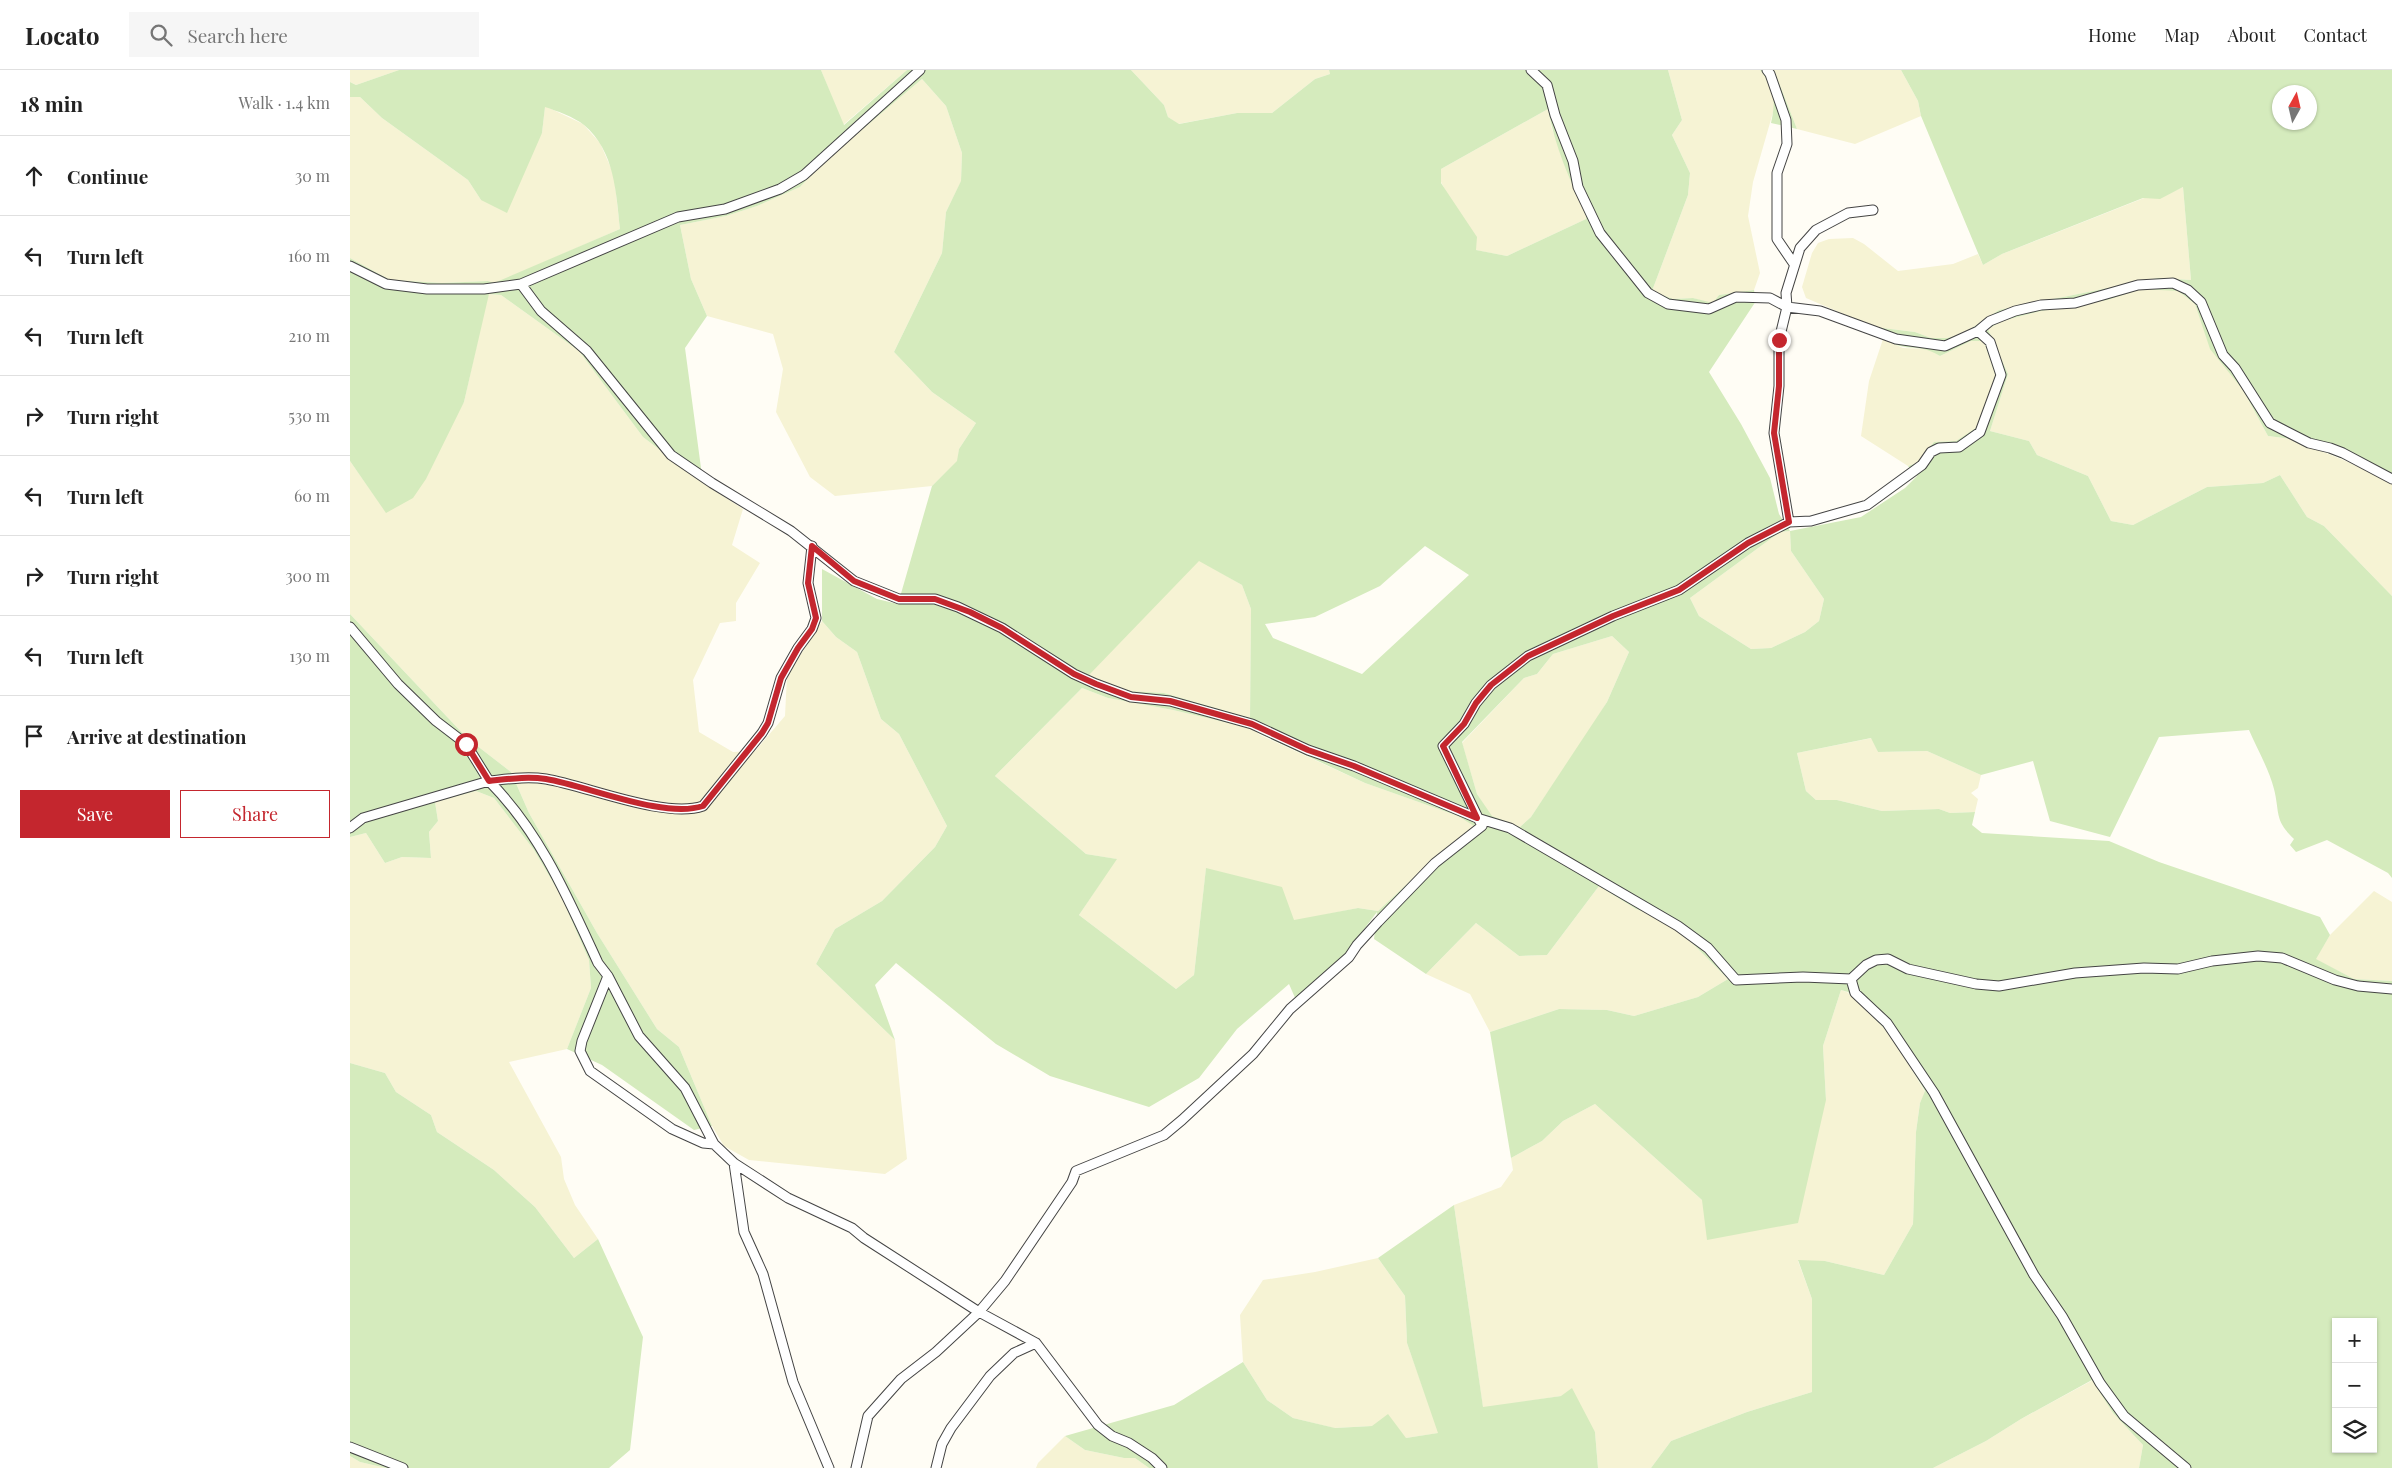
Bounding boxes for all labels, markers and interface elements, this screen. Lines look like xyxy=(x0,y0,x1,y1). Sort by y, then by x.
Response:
search box xyxy=(129,12,479,57)
text: Locato xyxy=(25,19,99,51)
icon: search xyxy=(147,21,175,49)
text: Search here xyxy=(187,22,288,48)
text: Home xyxy=(2088,23,2136,47)
text: Map xyxy=(2164,23,2199,47)
text: About xyxy=(2227,23,2276,47)
text: Contact xyxy=(2304,23,2367,47)
north arrow xyxy=(2272,85,2317,130)
text: 18 min xyxy=(20,89,83,117)
text: Walk · 1.4 km xyxy=(239,92,330,113)
icon: ahead xyxy=(20,162,48,190)
text: Continue xyxy=(67,163,148,189)
text: 30 m xyxy=(295,165,330,186)
icon: left xyxy=(20,242,48,270)
text: Turn left xyxy=(67,243,144,269)
text: 160 m xyxy=(288,245,330,266)
icon: left xyxy=(20,322,48,350)
text: Turn left xyxy=(67,323,144,349)
text: 210 m xyxy=(289,325,330,346)
route end xyxy=(1768,329,1791,352)
icon: right xyxy=(20,402,48,430)
text: Turn right xyxy=(67,403,159,429)
text: 530 m xyxy=(288,405,330,426)
icon: left xyxy=(20,482,48,510)
text: Turn left xyxy=(67,483,144,509)
text: 60 m xyxy=(294,485,330,506)
icon: right xyxy=(20,562,48,590)
text: Turn right xyxy=(67,563,159,589)
text: 300 m xyxy=(285,565,330,586)
icon: left xyxy=(20,642,48,670)
text: Turn left xyxy=(67,643,144,669)
text: 130 m xyxy=(289,645,330,666)
icon: arrive xyxy=(20,722,48,750)
text: Arrive at destination xyxy=(67,723,247,749)
route start xyxy=(455,733,478,756)
button: Save xyxy=(20,790,170,838)
button: Share xyxy=(180,790,330,838)
map controls xyxy=(2332,1318,2377,1453)
button: + xyxy=(2332,1318,2377,1363)
button: − xyxy=(2332,1363,2377,1408)
button: layers xyxy=(2332,1408,2377,1453)

